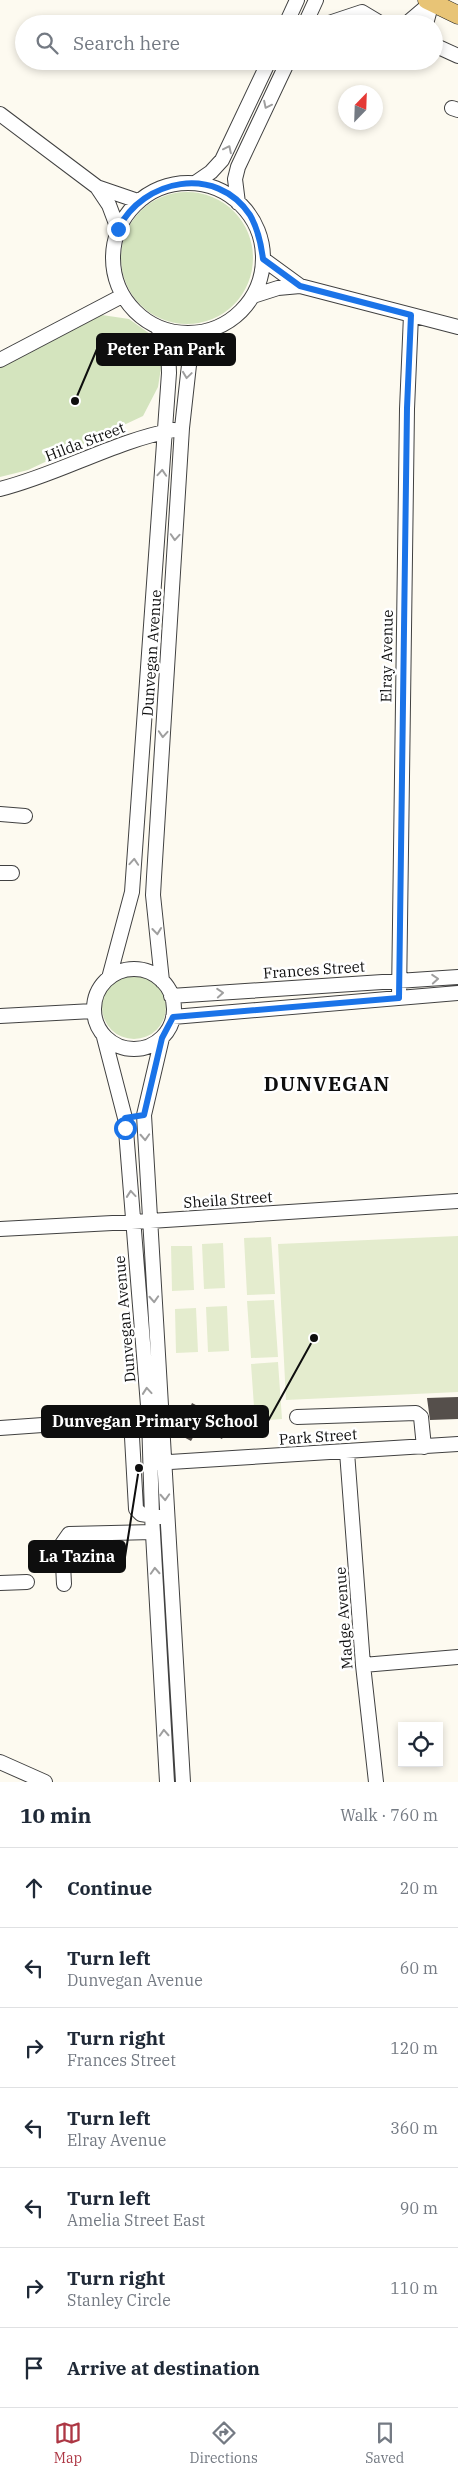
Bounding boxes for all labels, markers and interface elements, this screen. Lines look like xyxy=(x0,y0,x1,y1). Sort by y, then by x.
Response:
search box xyxy=(15,15,443,70)
icon: search xyxy=(33,29,61,57)
text: Search here xyxy=(73,31,180,55)
north arrow xyxy=(338,85,383,130)
one-way arrow xyxy=(263,100,274,109)
one-way arrow xyxy=(222,145,232,154)
route end xyxy=(107,218,130,241)
callout: Peter Pan Park xyxy=(97,334,235,365)
text: Peter Pan Park xyxy=(107,339,225,359)
one-way arrow xyxy=(182,371,193,379)
street label: Hilda Street xyxy=(42,418,127,465)
one-way arrow xyxy=(157,469,168,477)
one-way arrow xyxy=(170,533,181,541)
street label: Dunvegan Avenue xyxy=(138,589,165,717)
street label: Elray Avenue xyxy=(376,609,397,703)
one-way arrow xyxy=(158,730,169,738)
one-way arrow xyxy=(129,858,140,866)
one-way arrow xyxy=(151,927,162,935)
street label: Frances Street xyxy=(262,956,366,983)
one-way arrow xyxy=(431,974,439,985)
one-way arrow xyxy=(216,987,224,998)
district label: DUNVEGAN xyxy=(264,1070,390,1097)
route start xyxy=(114,1117,137,1140)
one-way arrow xyxy=(140,1133,151,1141)
street label: Sheila Street xyxy=(183,1187,273,1212)
one-way arrow xyxy=(126,1190,137,1198)
street label: Dunvegan Avenue xyxy=(109,1255,140,1383)
one-way arrow xyxy=(149,1296,160,1304)
one-way arrow xyxy=(142,1387,153,1395)
callout: Dunvegan Primary School xyxy=(42,1406,268,1437)
text: Dunvegan Primary School xyxy=(52,1411,258,1431)
street label: Park Street xyxy=(278,1424,358,1449)
one-way arrow xyxy=(160,1493,171,1501)
callout: La Tazina xyxy=(29,1541,125,1572)
text: La Tazina xyxy=(39,1546,115,1566)
street label: Madge Avenue xyxy=(330,1566,357,1670)
one-way arrow xyxy=(150,1567,161,1575)
map controls xyxy=(398,1722,443,1767)
button: locate xyxy=(398,1722,443,1767)
one-way arrow xyxy=(159,1729,170,1737)
text: 10 min xyxy=(20,1801,91,1829)
text: Walk · 760 m xyxy=(340,1805,438,1825)
icon: ahead xyxy=(20,1874,48,1902)
text: Continue xyxy=(67,1876,152,1900)
text: 20 m xyxy=(400,1878,438,1898)
text: Turn left xyxy=(67,1946,150,1970)
icon: left xyxy=(20,1954,48,1982)
text: 60 m xyxy=(400,1958,438,1978)
text: Dunvegan Avenue xyxy=(67,1970,203,1990)
text: Turn right xyxy=(67,2026,165,2050)
icon: right xyxy=(20,2034,48,2062)
text: 120 m xyxy=(390,2038,438,2058)
text: Frances Street xyxy=(67,2050,176,2070)
text: Turn left xyxy=(67,2106,150,2130)
icon: left xyxy=(20,2114,48,2142)
text: 360 m xyxy=(390,2118,438,2138)
text: Elray Avenue xyxy=(67,2130,166,2150)
text: Turn left xyxy=(67,2186,150,2210)
icon: left xyxy=(20,2194,48,2222)
text: 90 m xyxy=(400,2198,438,2218)
text: Amelia Street East xyxy=(67,2210,205,2230)
text: Turn right xyxy=(67,2266,165,2290)
icon: right xyxy=(20,2274,48,2302)
text: 110 m xyxy=(390,2278,438,2298)
text: Stanley Circle xyxy=(67,2290,171,2310)
icon: arrive xyxy=(20,2354,48,2382)
text: Arrive at destination xyxy=(67,2356,260,2380)
tab: Map xyxy=(54,2419,82,2467)
tab: Directions xyxy=(190,2419,258,2467)
tab: Saved xyxy=(365,2419,404,2467)

